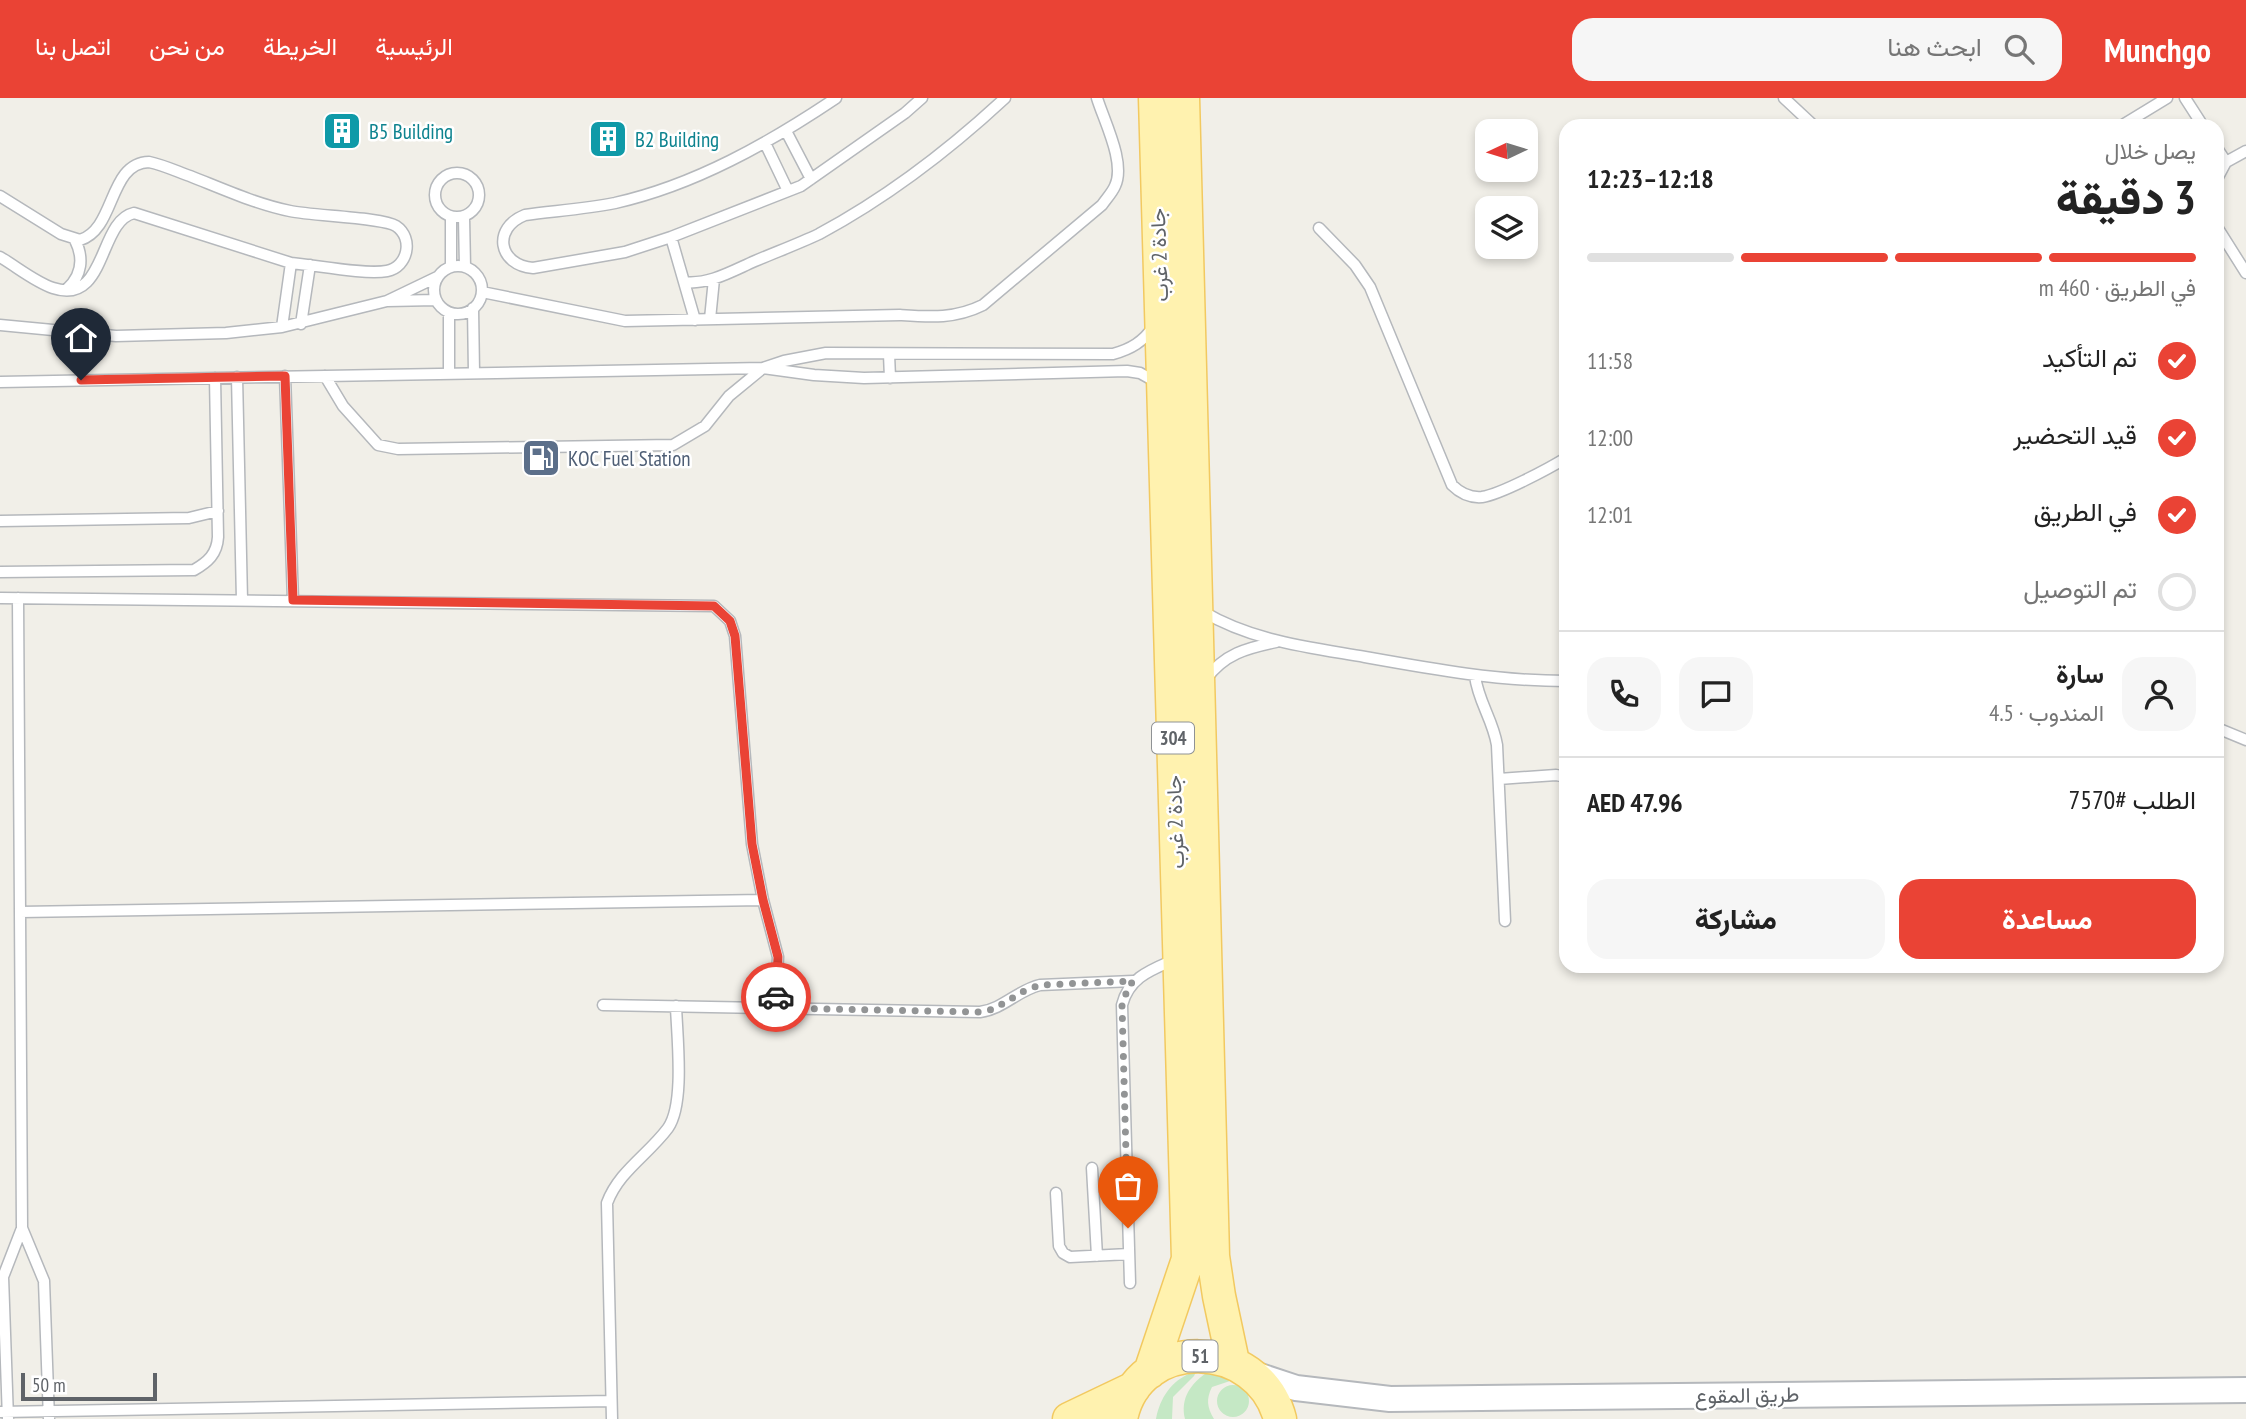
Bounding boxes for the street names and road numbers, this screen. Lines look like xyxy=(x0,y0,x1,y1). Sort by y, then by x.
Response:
street label: جادة 2 غرب xyxy=(1144,208,1174,302)
road number: 304 xyxy=(1152,722,1194,754)
street label: جادة 2 غرب xyxy=(1160,775,1190,869)
road number: 51 xyxy=(1182,1340,1218,1372)
street label: طريق المقوع xyxy=(1694,1381,1800,1410)

